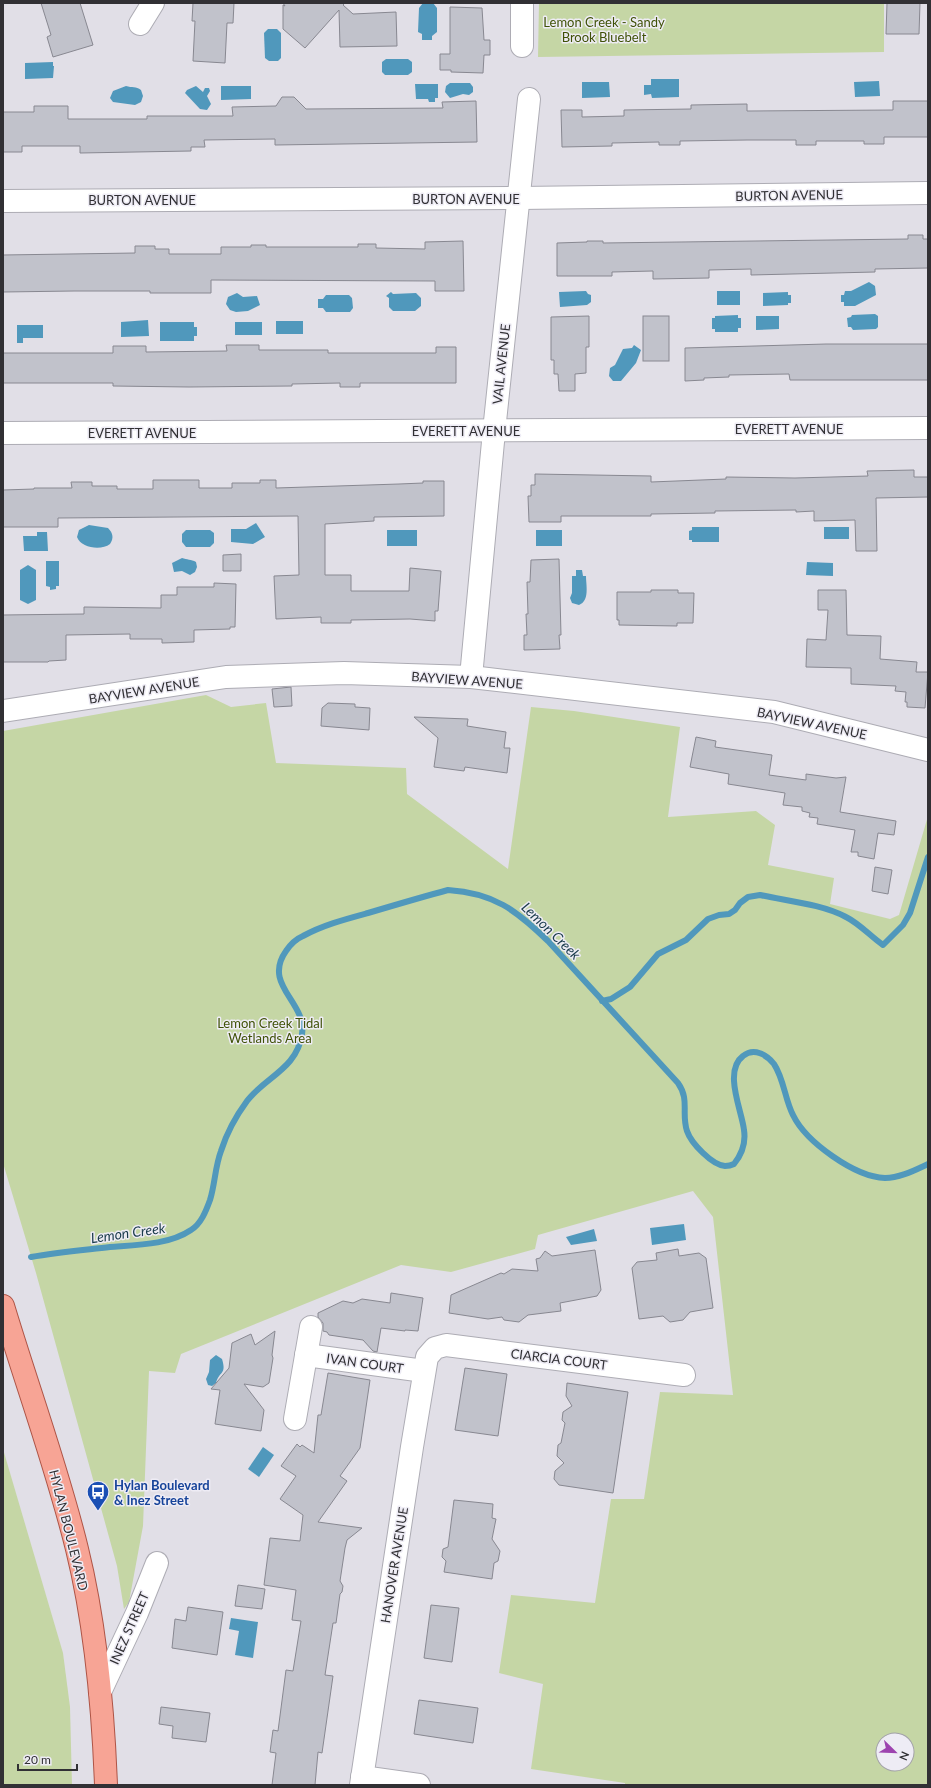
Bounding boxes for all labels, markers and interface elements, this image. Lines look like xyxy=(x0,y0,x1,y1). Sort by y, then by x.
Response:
park label: Lemon Creek - Sandy Brook Bluebelt xyxy=(543,14,665,45)
street label: BURTON AVENUE xyxy=(735,186,843,204)
street label: BURTON AVENUE xyxy=(412,191,520,207)
street label: BURTON AVENUE xyxy=(88,192,196,208)
street label: VAIL AVENUE xyxy=(489,323,513,405)
street label: EVERETT AVENUE xyxy=(735,421,843,437)
street label: EVERETT AVENUE xyxy=(412,423,520,439)
street label: EVERETT AVENUE xyxy=(88,425,196,441)
street label: BAYVIEW AVENUE xyxy=(411,668,523,692)
street label: BAYVIEW AVENUE xyxy=(88,673,200,707)
street label: BAYVIEW AVENUE xyxy=(756,704,868,742)
water label: Lemon Creek xyxy=(518,898,584,963)
park label: Lemon Creek Tidal Wetlands Area xyxy=(217,1015,323,1046)
water label: Lemon Creek xyxy=(90,1219,167,1246)
street label: CIARCIA COURT xyxy=(510,1345,609,1373)
street label: IVAN COURT xyxy=(325,1350,405,1376)
street label: HYLAN BOULEVARD xyxy=(46,1468,92,1592)
place label: Hylan Boulevard & Inez Street xyxy=(114,1477,210,1508)
bus stop icon: Hylan Boulevard & Inez Street xyxy=(85,1479,111,1512)
street label: HANOVER AVENUE xyxy=(377,1506,411,1624)
street label: INEZ STREET xyxy=(106,1589,152,1667)
north arrow xyxy=(875,1732,915,1772)
scale bar xyxy=(18,1746,77,1772)
text: N xyxy=(897,1750,912,1763)
text: 20 m xyxy=(24,1752,51,1767)

